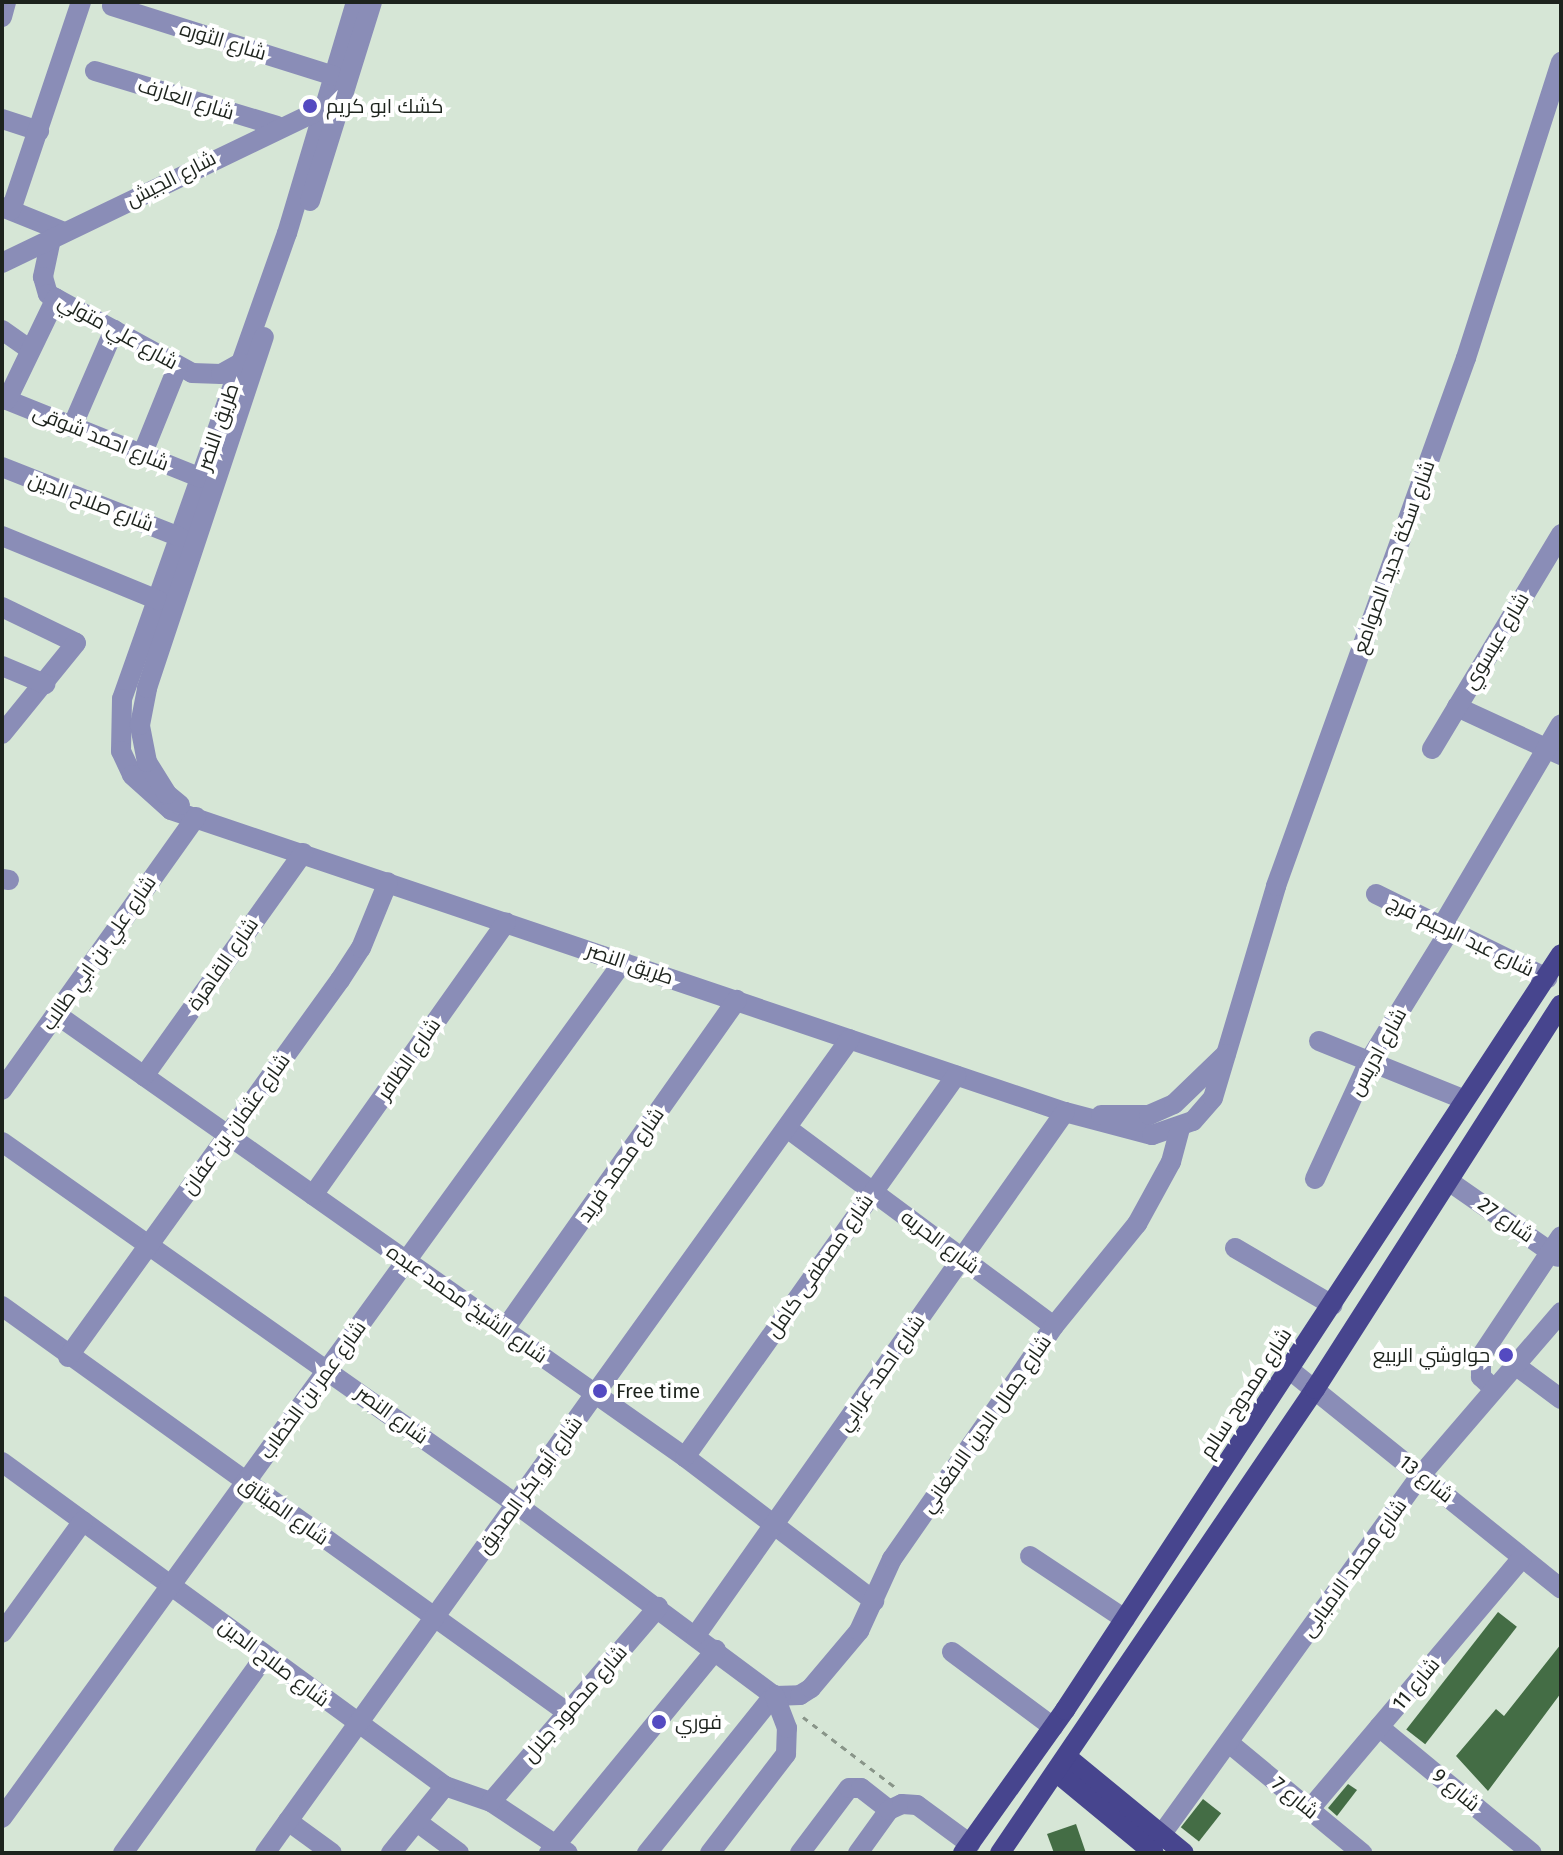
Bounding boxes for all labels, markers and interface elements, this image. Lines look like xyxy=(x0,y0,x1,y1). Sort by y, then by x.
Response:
street label: شارع الثوره xyxy=(177,16,269,66)
street label: شارع العارف xyxy=(135,73,237,125)
place label: كشك ابو كريم xyxy=(326,94,444,118)
marker: كشك ابو كريم xyxy=(301,97,319,115)
street label: شارع الجيش xyxy=(122,146,220,212)
street label: شارع علي متولي xyxy=(54,289,182,375)
street label: طريق النصر xyxy=(192,380,244,474)
street label: شارع احمد شوقى xyxy=(30,400,172,476)
street label: شارع سكة حديد الصوامع xyxy=(1348,457,1440,657)
street label: شارع صلاح الدين xyxy=(25,467,157,537)
street label: شارع عيسوي xyxy=(1458,588,1534,694)
street label: شارع علي بن ابي طالب xyxy=(37,871,161,1035)
street label: شارع عبد الرحيم فرج xyxy=(1384,890,1538,982)
street label: شارع القاهرة xyxy=(182,913,264,1015)
street label: طريق النصر xyxy=(583,938,677,990)
street label: شارع ادريس xyxy=(1344,1004,1412,1100)
street label: شارع الظافر xyxy=(372,1014,446,1104)
street label: شارع عثمان بن عفان xyxy=(177,1049,295,1199)
street label: شارع محمد فريد xyxy=(573,1103,669,1227)
street label: شارع مصطفى كامل xyxy=(761,1190,879,1342)
street label: شارع 27 xyxy=(1473,1192,1539,1248)
street label: شارع الحريه xyxy=(896,1205,984,1279)
street label: شارع الشيخ محمد عبده xyxy=(382,1240,552,1368)
street label: شارع احمد عرابي xyxy=(832,1310,930,1436)
street label: شارع عمر بن الخطاب xyxy=(255,1316,371,1464)
street label: شارع ممدوح سالم xyxy=(1195,1324,1297,1462)
street label: شارع جمال الدين الافغاني xyxy=(916,1331,1056,1517)
place label: حواوشي الربيع xyxy=(1373,1343,1490,1367)
marker: حواوشي الربيع xyxy=(1497,1346,1515,1364)
place label: Free time xyxy=(616,1379,700,1403)
street label: شارع النصر xyxy=(351,1381,433,1449)
marker: Free time xyxy=(591,1382,609,1400)
street label: شارع أبو بكر الصديق xyxy=(472,1412,588,1558)
street label: شارع 13 xyxy=(1394,1450,1458,1508)
street label: شارع الميثاق xyxy=(235,1472,333,1550)
street label: شارع محمد الامبابى xyxy=(1296,1494,1412,1642)
street label: شارع صلاح الدين xyxy=(214,1614,334,1712)
street label: شارع محمود جلال xyxy=(518,1641,632,1767)
street label: شارع 11 xyxy=(1387,1653,1445,1715)
place label: فوري xyxy=(675,1710,722,1734)
marker: فوري xyxy=(650,1713,668,1731)
street label: شارع 9 xyxy=(1427,1763,1485,1817)
street label: شارع 7 xyxy=(1267,1772,1323,1824)

